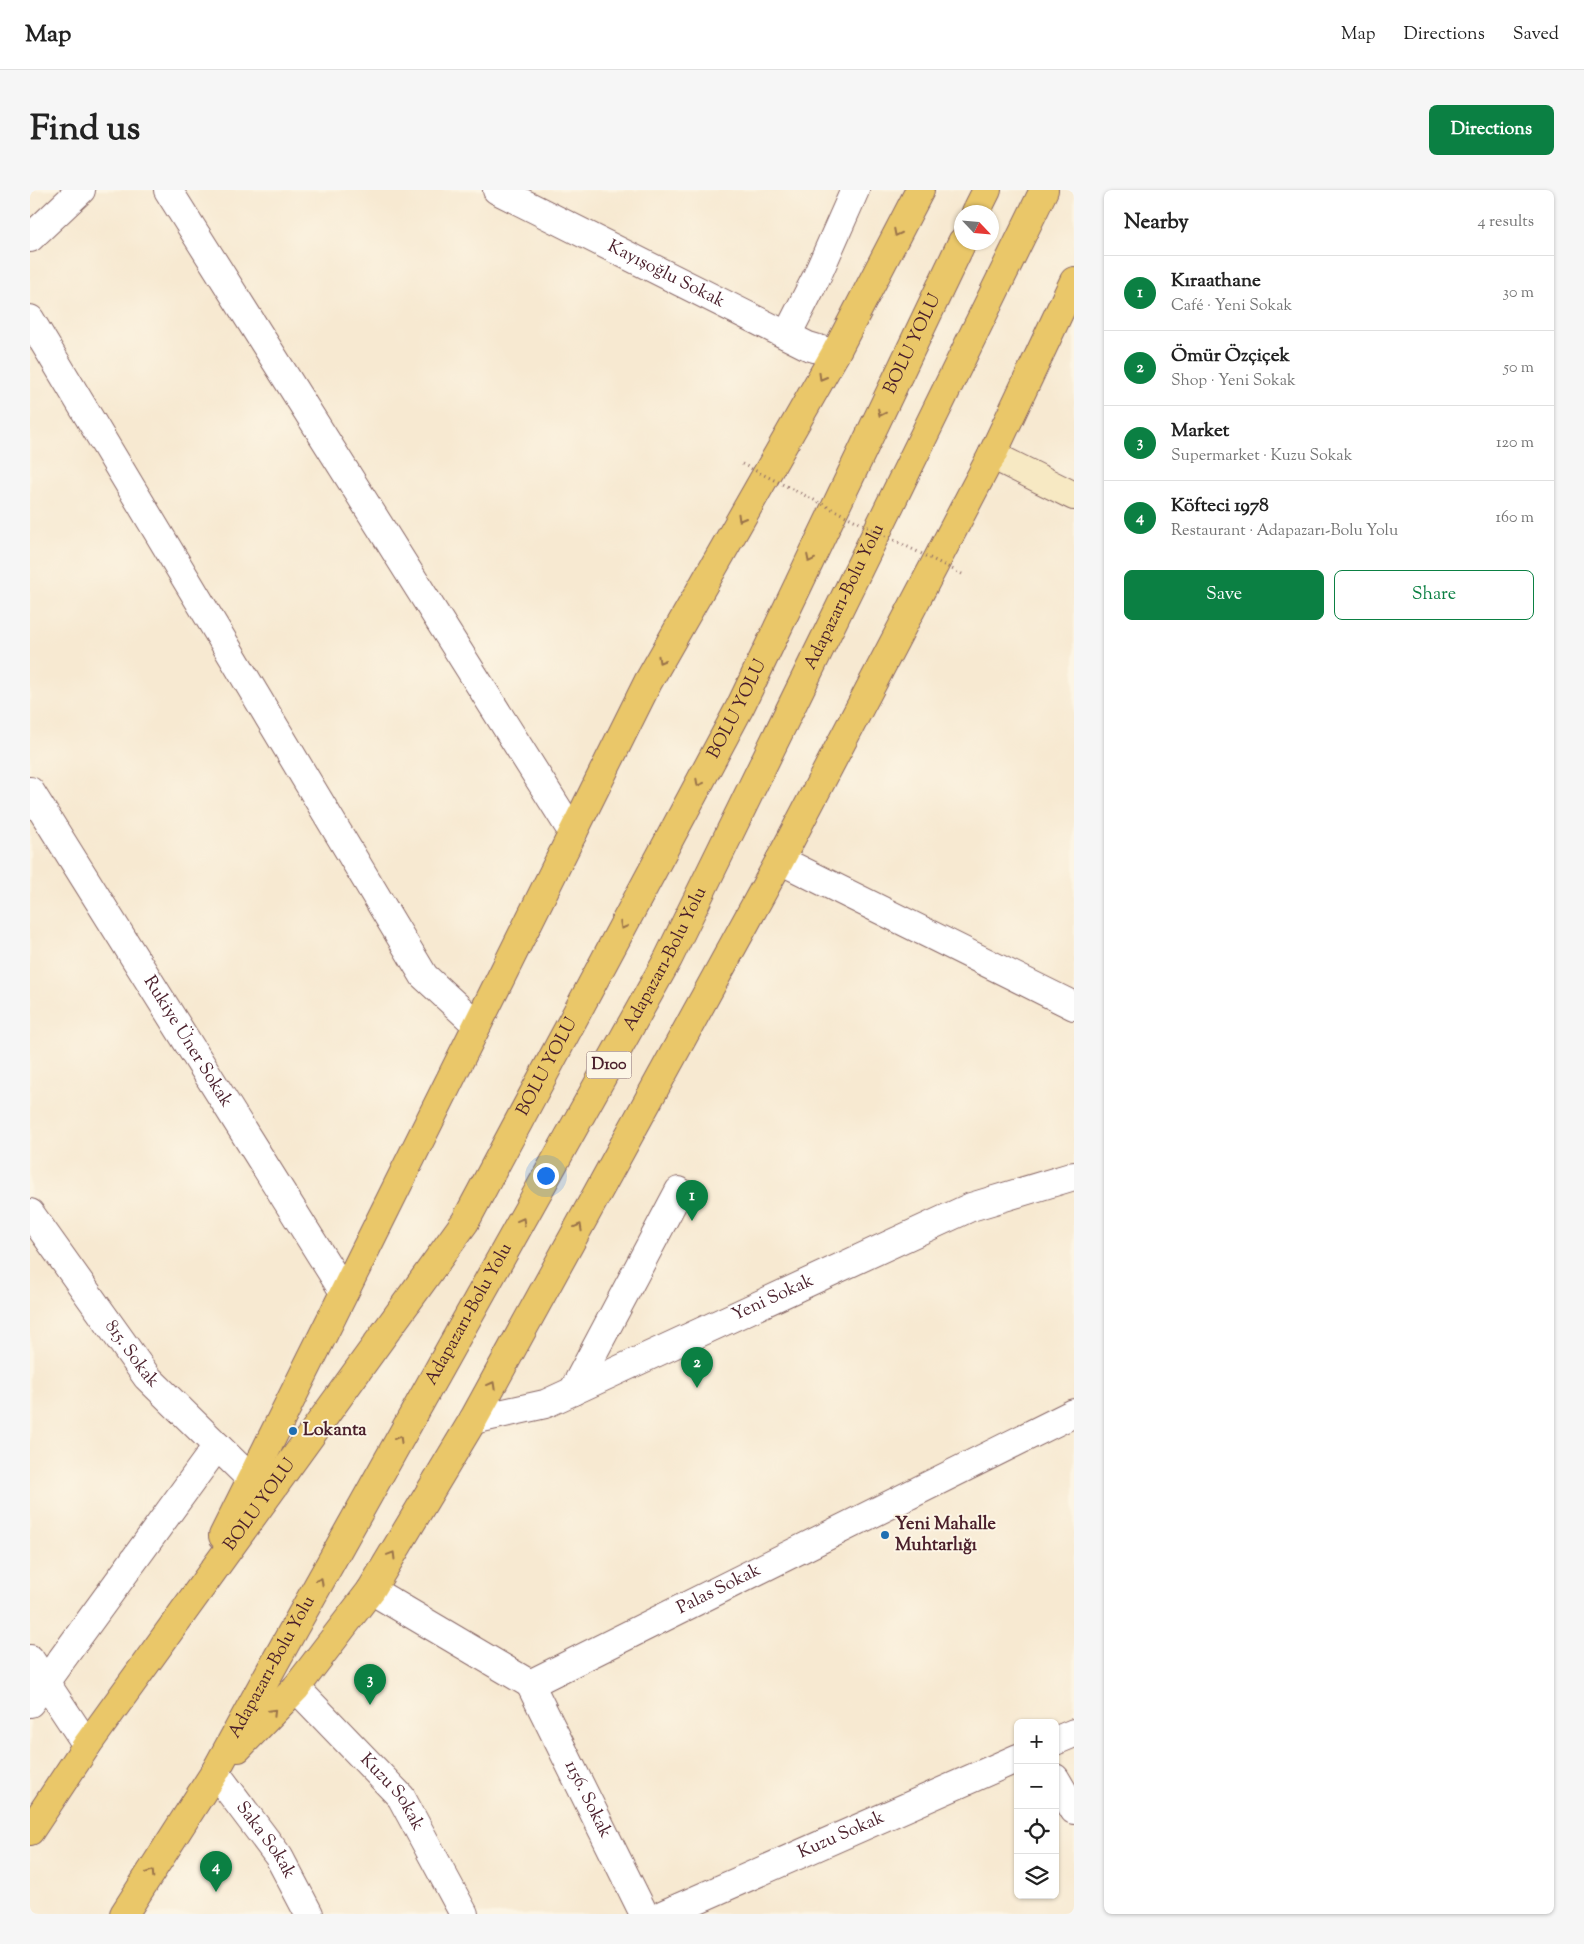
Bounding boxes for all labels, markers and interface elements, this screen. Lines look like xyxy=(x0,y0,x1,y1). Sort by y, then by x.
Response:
text: Map xyxy=(25,18,71,52)
text: Map xyxy=(1341,22,1376,48)
text: Directions xyxy=(1404,22,1485,48)
text: Saved xyxy=(1513,22,1559,48)
text: Find us xyxy=(30,105,140,156)
button: Directions xyxy=(1429,105,1554,155)
north arrow xyxy=(954,205,999,250)
text: Nearby xyxy=(1124,208,1189,238)
text: 4 results xyxy=(1478,211,1534,234)
one-way arrow xyxy=(893,228,903,237)
street label: Kayışoğlu Sokak xyxy=(603,234,729,315)
text: Kıraathane xyxy=(1171,268,1261,295)
text: 1 xyxy=(1137,282,1143,305)
text: 30 m xyxy=(1503,282,1534,305)
street label: BOLU YOLU xyxy=(878,290,948,399)
text: Café · Yeni Sokak xyxy=(1171,295,1292,318)
text: Ömür Özçiçek xyxy=(1171,343,1290,370)
text: 2 xyxy=(1136,357,1144,380)
text: 50 m xyxy=(1503,357,1534,380)
text: Shop · Yeni Sokak xyxy=(1171,370,1296,393)
one-way arrow xyxy=(818,372,828,381)
one-way arrow xyxy=(876,408,887,417)
text: Market xyxy=(1171,418,1229,445)
text: 3 xyxy=(1137,432,1143,455)
text: 120 m xyxy=(1496,432,1534,455)
text: Supermarket · Kuzu Sokak xyxy=(1171,445,1352,468)
text: Köfteci 1978 xyxy=(1171,493,1269,520)
text: 4 xyxy=(1136,507,1144,530)
text: 160 m xyxy=(1496,507,1534,530)
one-way arrow xyxy=(738,513,748,522)
street label: Adapazarı-Bolu Yolu xyxy=(798,520,892,675)
text: Restaurant · Adapazarı-Bolu Yolu xyxy=(1171,520,1398,543)
one-way arrow xyxy=(806,554,817,563)
button: Save xyxy=(1124,570,1324,620)
button: Share xyxy=(1334,570,1534,620)
one-way arrow xyxy=(657,654,667,663)
street label: BOLU YOLU xyxy=(701,655,774,764)
one-way arrow xyxy=(695,778,705,787)
street label: Adapazarı-Bolu Yolu xyxy=(617,883,714,1036)
one-way arrow xyxy=(619,921,629,930)
street label: Rukiye Üner Sokak xyxy=(136,971,238,1113)
street label: BOLU YOLU xyxy=(511,1013,585,1121)
road number: D100 xyxy=(586,1052,632,1078)
your location xyxy=(533,1163,559,1189)
pin: 1 xyxy=(676,1180,708,1221)
one-way arrow xyxy=(515,1218,525,1227)
one-way arrow xyxy=(572,1223,582,1232)
street label: Adapazarı-Bolu Yolu xyxy=(419,1239,519,1390)
street label: Yeni Sokak xyxy=(728,1268,818,1329)
street label: 815. Sokak xyxy=(98,1315,165,1395)
pin: 2 xyxy=(681,1347,713,1388)
one-way arrow xyxy=(486,1381,496,1390)
place label: Lokanta xyxy=(303,1418,367,1444)
marker: Lokanta xyxy=(287,1425,299,1437)
one-way arrow xyxy=(393,1436,403,1445)
street label: BOLU YOLU xyxy=(218,1453,303,1557)
place label: Yeni Mahalle Muhtarlığı xyxy=(895,1512,997,1559)
marker: Yeni Mahalle Muhtarlığı xyxy=(879,1529,891,1541)
one-way arrow xyxy=(385,1551,395,1560)
street label: Palas Sokak xyxy=(673,1558,766,1622)
one-way arrow xyxy=(314,1578,324,1587)
street label: Adapazarı-Bolu Yolu xyxy=(223,1591,322,1743)
pin: 3 xyxy=(354,1664,386,1705)
one-way arrow xyxy=(267,1709,276,1718)
map controls xyxy=(1014,1719,1059,1899)
button: + xyxy=(1014,1719,1059,1764)
street label: Kuzu Sokak xyxy=(353,1748,430,1836)
street label: 1156. Sokak xyxy=(557,1756,618,1843)
button: − xyxy=(1014,1764,1059,1809)
street label: Saka Sokak xyxy=(229,1796,301,1884)
street label: Kuzu Sokak xyxy=(794,1805,889,1866)
button: locate xyxy=(1014,1809,1059,1854)
pin: 4 xyxy=(200,1851,232,1892)
button: layers xyxy=(1014,1854,1059,1899)
one-way arrow xyxy=(144,1869,154,1878)

